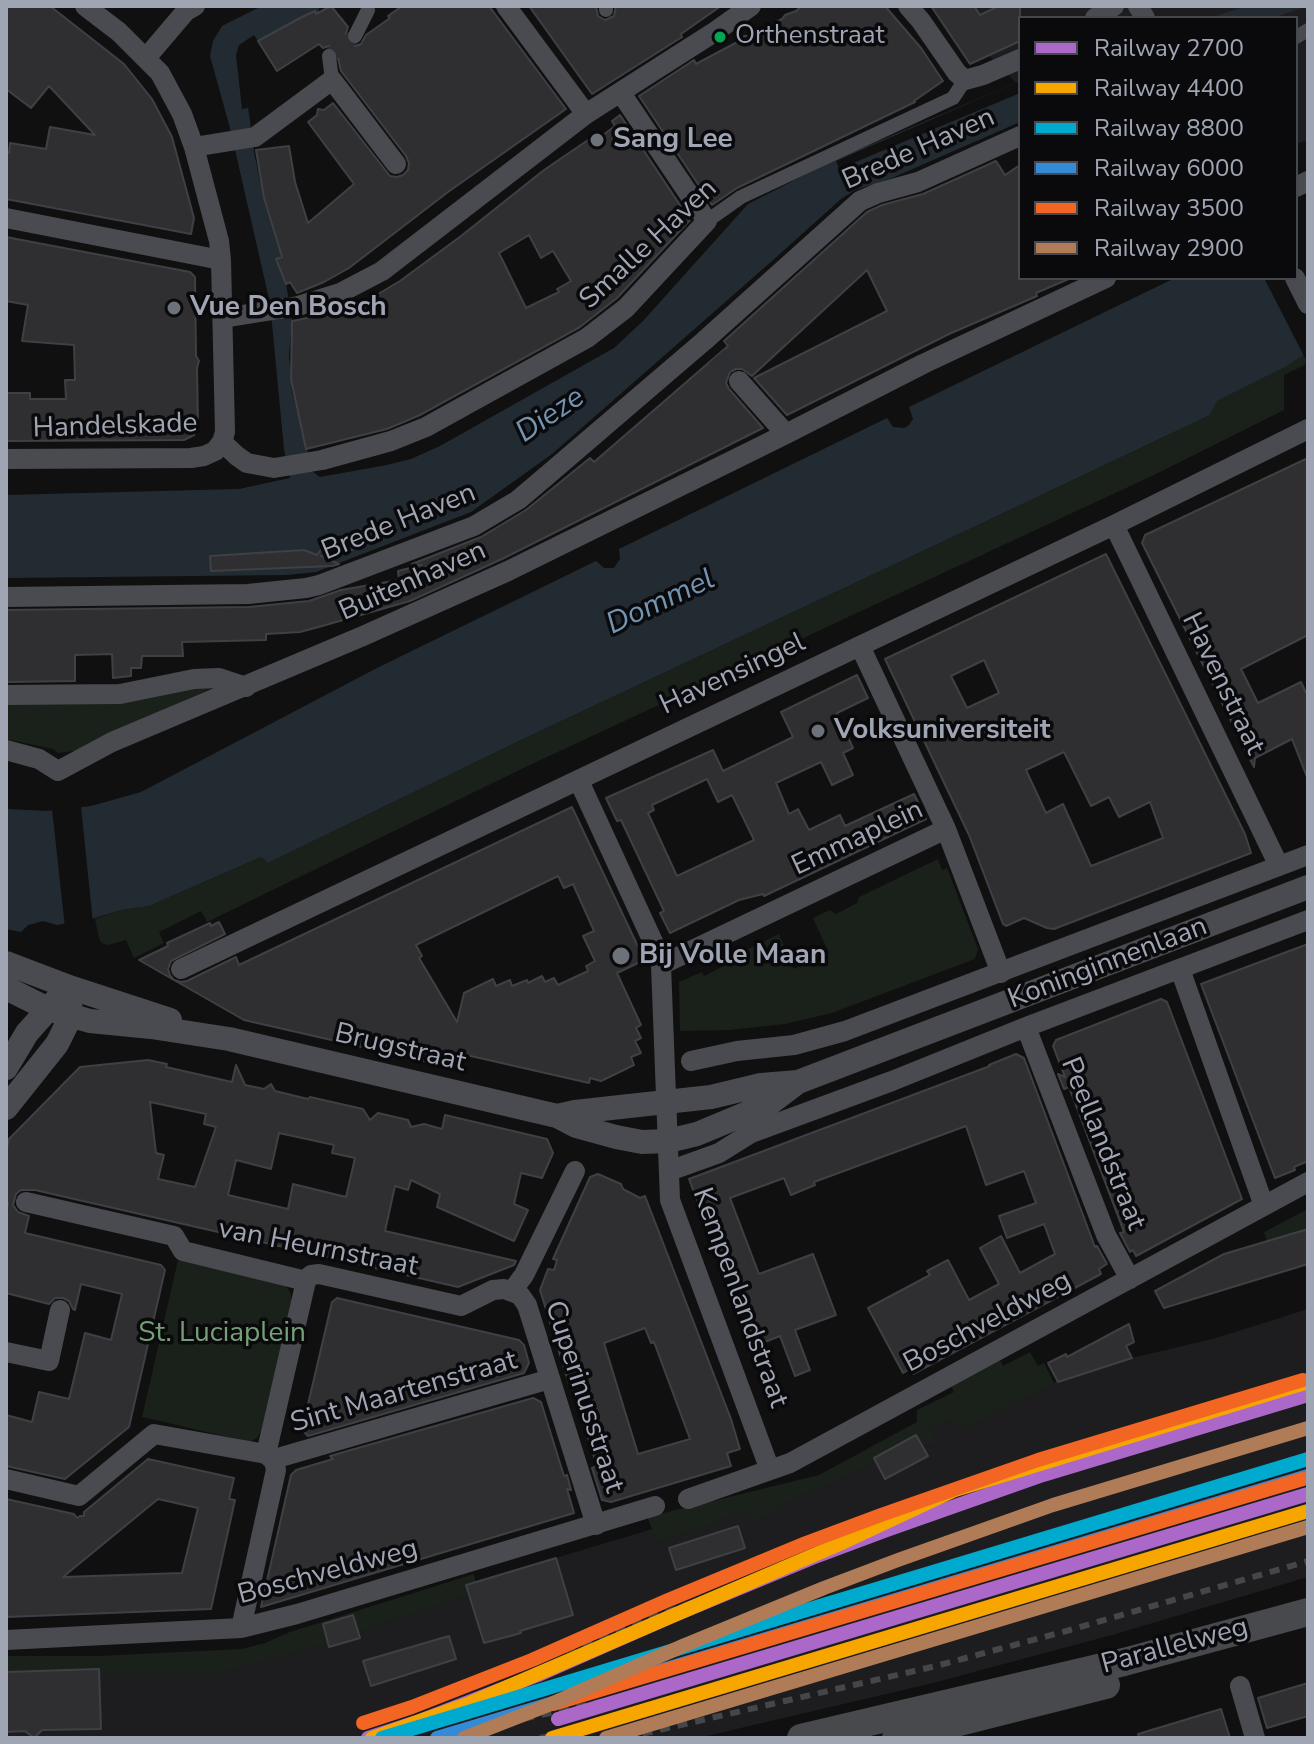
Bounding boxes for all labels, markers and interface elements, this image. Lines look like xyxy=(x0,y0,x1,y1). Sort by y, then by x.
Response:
legend xyxy=(1018,16,1298,280)
place label: Orthenstraat xyxy=(735,21,885,53)
marker: Orthenstraat xyxy=(712,29,728,45)
text: Railway 2700 xyxy=(1094,32,1244,64)
text: Railway 4400 xyxy=(1094,72,1244,104)
street label: Brede Haven xyxy=(838,101,1000,199)
text: Railway 8800 xyxy=(1094,112,1244,144)
place label: Sang Lee xyxy=(613,123,733,157)
marker: Sang Lee xyxy=(588,131,606,149)
text: Railway 6000 xyxy=(1094,152,1244,184)
street label: Smalle Haven xyxy=(573,173,725,317)
text: Railway 3500 xyxy=(1094,192,1244,224)
text: Railway 2900 xyxy=(1094,232,1244,264)
place label: Vue Den Bosch xyxy=(190,291,387,325)
marker: Vue Den Bosch xyxy=(165,299,183,317)
water label: Dieze xyxy=(510,380,592,452)
street label: Handelskade xyxy=(32,407,198,447)
street label: Brede Haven xyxy=(317,477,481,569)
street label: Buitenhaven xyxy=(334,535,492,629)
water label: Dommel xyxy=(601,562,721,644)
street label: Havenstraat xyxy=(1173,608,1271,760)
street label: Havensingel xyxy=(655,627,811,723)
place label: Volksuniversiteit xyxy=(834,714,1050,748)
marker: Volksuniversiteit xyxy=(809,722,827,740)
street label: Emmaplein xyxy=(787,794,929,884)
street label: Koninginnenlaan xyxy=(1004,911,1212,1017)
place label: Bij Volle Maan xyxy=(639,939,826,973)
marker: Bij Volle Maan xyxy=(610,945,632,967)
street label: Brugstraat xyxy=(331,1018,469,1080)
street label: Peellandstraat xyxy=(1052,1053,1152,1235)
street label: Kempenlandstraat xyxy=(684,1184,794,1412)
street label: van Heurnstraat xyxy=(215,1213,421,1285)
street label: Boschveldweg xyxy=(898,1265,1078,1381)
street label: Cuperinusstraat xyxy=(536,1297,630,1497)
park label: St. Luciaplein xyxy=(138,1317,306,1351)
street label: Sint Maartenstraat xyxy=(287,1345,521,1441)
street label: Boschveldweg xyxy=(234,1533,422,1613)
street label: Parallelweg xyxy=(1098,1611,1252,1683)

